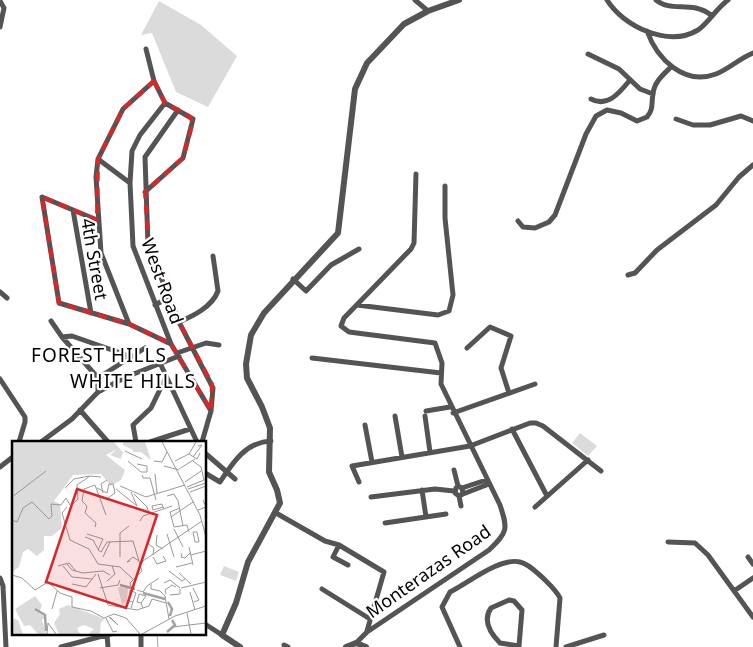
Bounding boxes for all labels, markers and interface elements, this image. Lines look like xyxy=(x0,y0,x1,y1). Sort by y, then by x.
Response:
street label: 4th Street xyxy=(76,216,114,302)
street label: West Road xyxy=(136,235,190,327)
district label: FOREST HILLS xyxy=(31,342,167,368)
district label: WHITE HILLS xyxy=(70,368,196,394)
inset map xyxy=(12,441,206,634)
street label: Monterazas Road xyxy=(361,519,495,623)

